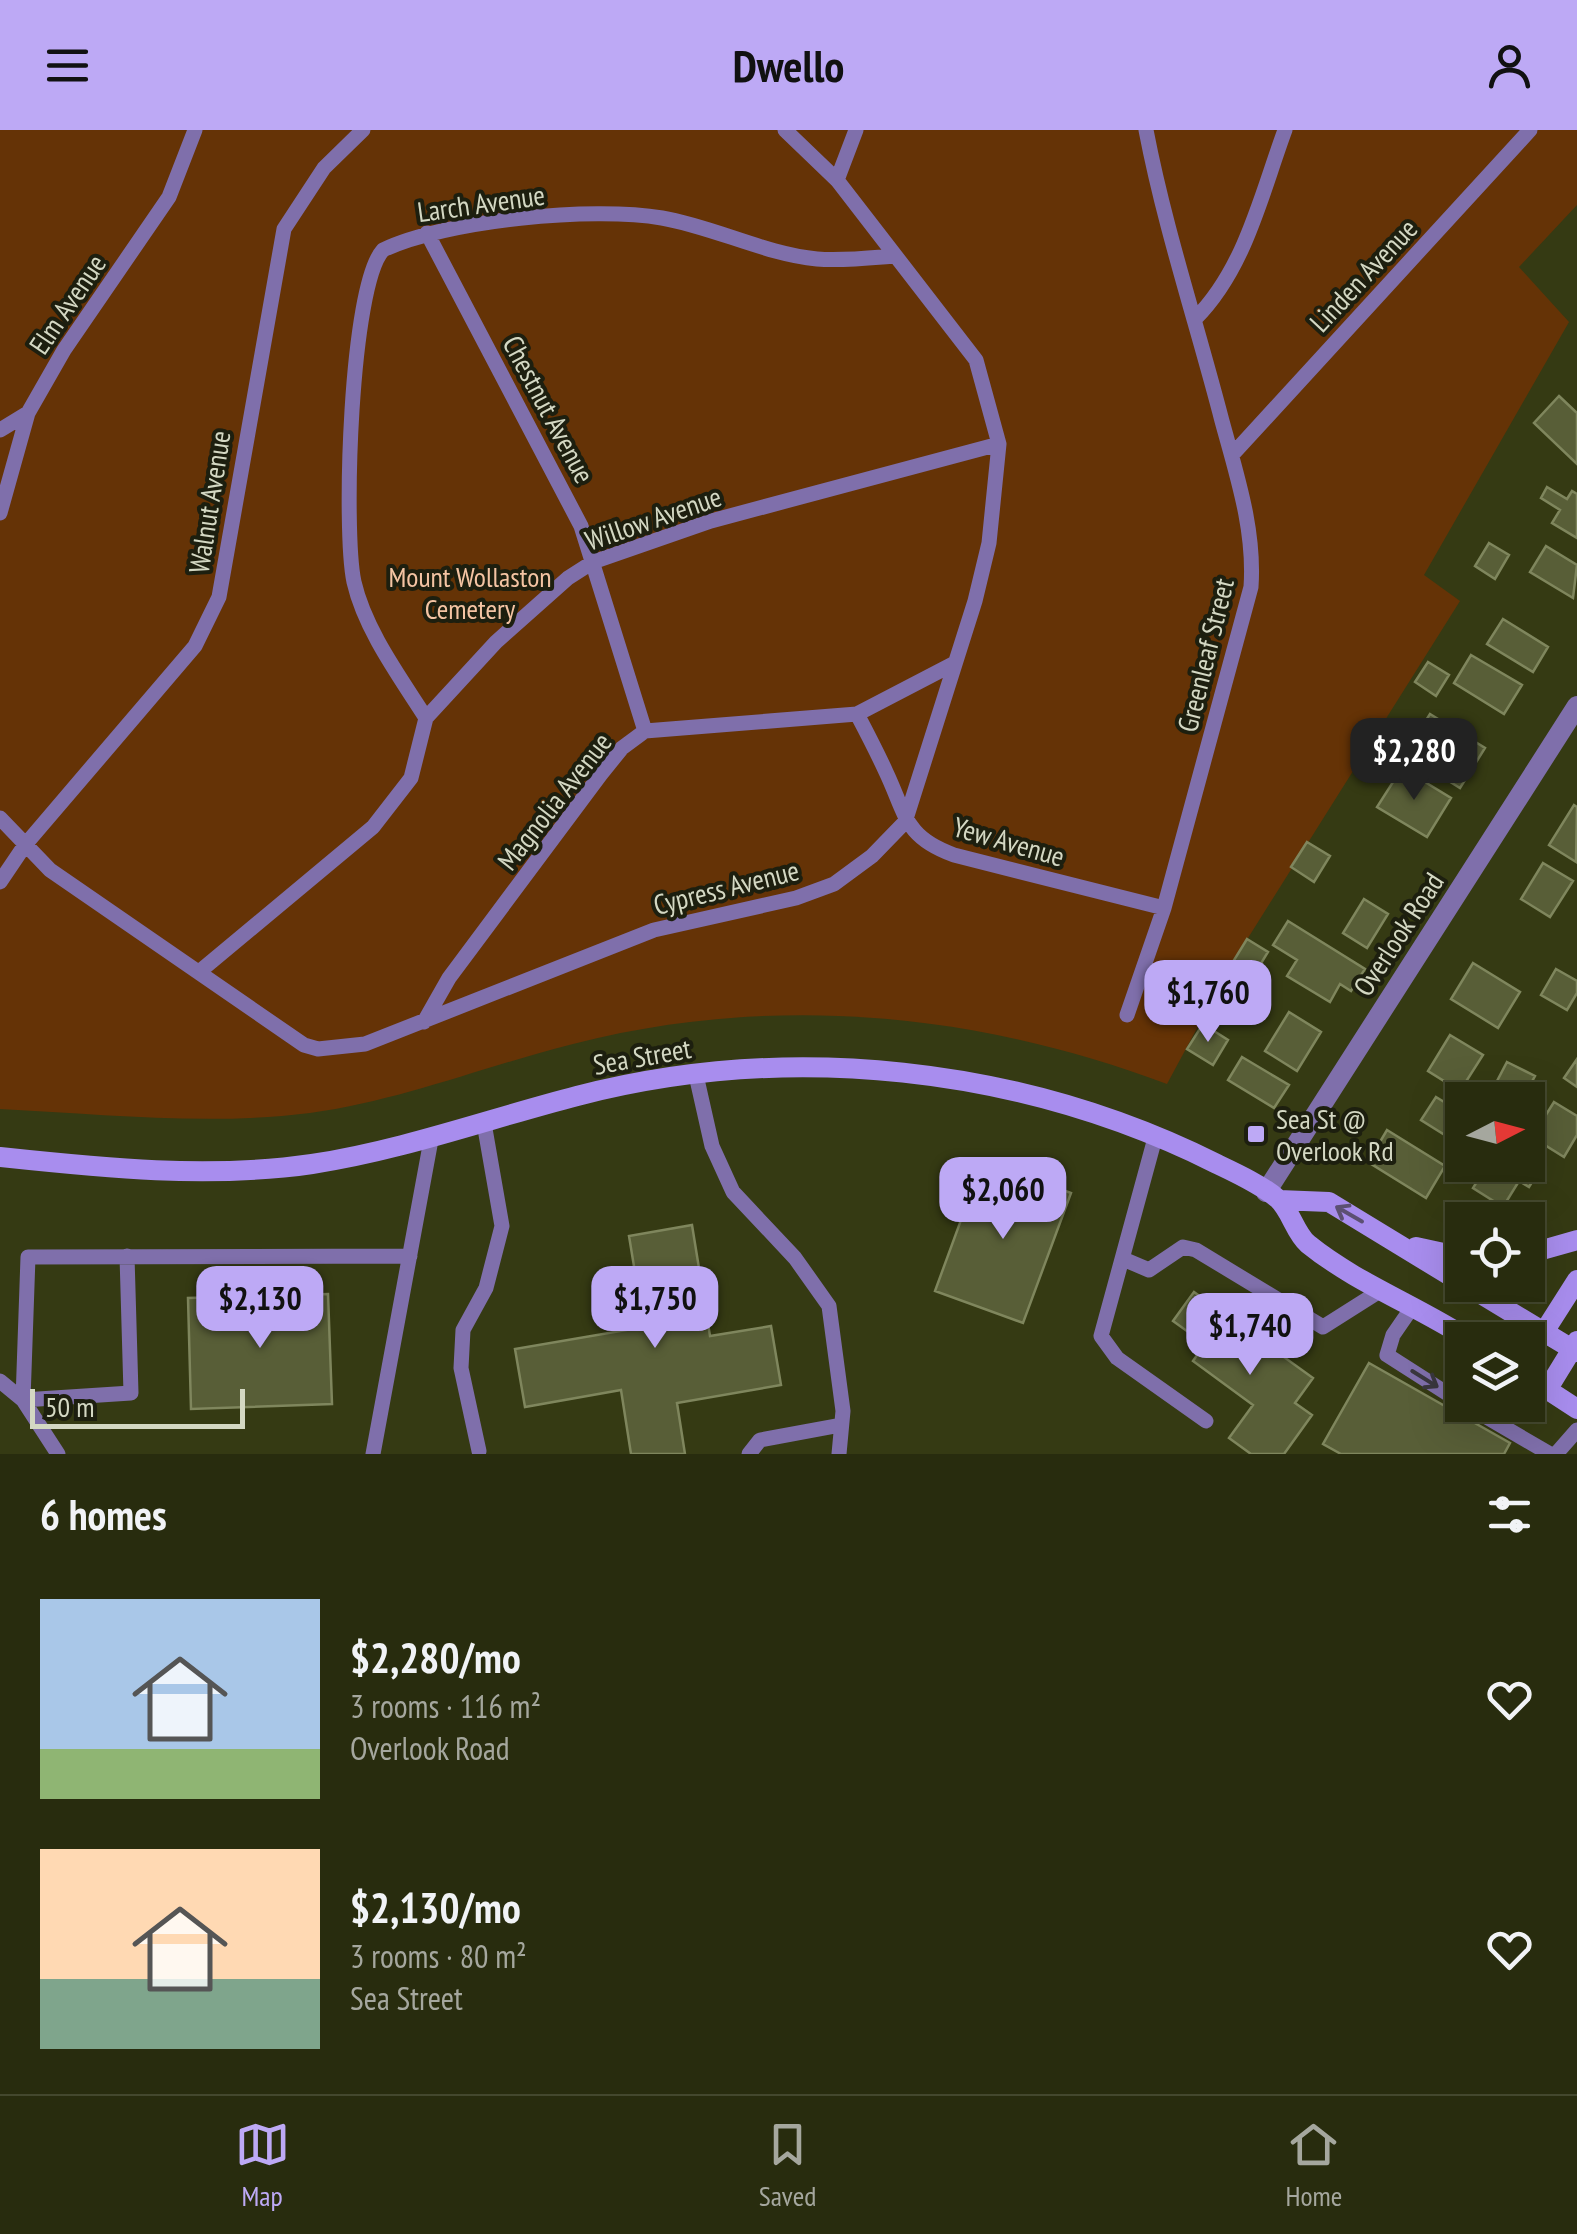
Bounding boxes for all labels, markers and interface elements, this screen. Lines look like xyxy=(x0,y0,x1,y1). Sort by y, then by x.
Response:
text: Dwello xyxy=(733,36,844,94)
icon: menu xyxy=(40,38,95,93)
icon: person xyxy=(1482,38,1537,93)
street label: Larch Avenue xyxy=(415,176,547,230)
street label: Linden Avenue xyxy=(1301,210,1425,340)
street label: Elm Avenue xyxy=(20,247,114,361)
street label: Chestnut Avenue xyxy=(495,329,603,489)
street label: Walnut Avenue xyxy=(179,428,239,576)
street label: Willow Avenue xyxy=(580,477,726,559)
park label: Mount Wollaston Cemetery xyxy=(388,558,552,627)
street label: Greenleaf Street xyxy=(1168,574,1242,736)
pin: $2,280 xyxy=(1333,718,1495,803)
street label: Magnolia Avenue xyxy=(489,724,619,878)
text: $2,280 xyxy=(1372,729,1456,771)
street label: Yew Avenue xyxy=(949,807,1069,875)
street label: Cypress Avenue xyxy=(649,851,803,923)
street label: Overlook Road xyxy=(1344,865,1452,1003)
pin: $1,760 xyxy=(1127,960,1289,1045)
text: $1,760 xyxy=(1166,971,1250,1013)
street label: Sea Street xyxy=(590,1029,694,1083)
north arrow xyxy=(1445,1082,1545,1182)
map controls xyxy=(1445,1082,1545,1422)
place label: Sea St @ Overlook Rd xyxy=(1276,1100,1394,1169)
marker: Sea St @ Overlook Rd xyxy=(1245,1123,1267,1145)
pin: $2,060 xyxy=(922,1157,1084,1242)
text: $2,060 xyxy=(961,1168,1045,1210)
button: locate xyxy=(1445,1202,1545,1302)
one-way arrow xyxy=(1335,1203,1365,1223)
pin: $2,130 xyxy=(179,1266,341,1351)
pin: $1,750 xyxy=(574,1266,736,1351)
text: $2,130 xyxy=(218,1277,302,1319)
text: $1,750 xyxy=(613,1277,697,1319)
pin: $1,740 xyxy=(1169,1293,1331,1378)
text: $1,740 xyxy=(1208,1304,1292,1346)
button: layers xyxy=(1445,1322,1545,1422)
one-way arrow xyxy=(1410,1368,1438,1389)
scale bar xyxy=(30,1384,245,1428)
text: 50 m xyxy=(45,1388,94,1425)
text: 6 homes xyxy=(40,1487,167,1542)
icon: filters xyxy=(1482,1487,1537,1542)
text: $2,280/mo xyxy=(350,1630,521,1685)
icon: home xyxy=(120,1639,240,1759)
icon: heart xyxy=(1482,1672,1537,1727)
text: 3 rooms · 116 m² xyxy=(350,1685,541,1727)
text: Overlook Road xyxy=(350,1727,510,1769)
text: $2,130/mo xyxy=(350,1880,521,1935)
icon: home xyxy=(120,1889,240,2009)
icon: heart xyxy=(1482,1922,1537,1977)
text: 3 rooms · 80 m² xyxy=(350,1935,527,1977)
text: Sea Street xyxy=(350,1977,463,2019)
tab: Map xyxy=(235,2117,290,2214)
tab: Saved xyxy=(759,2117,816,2214)
tab: Home xyxy=(1286,2117,1342,2214)

